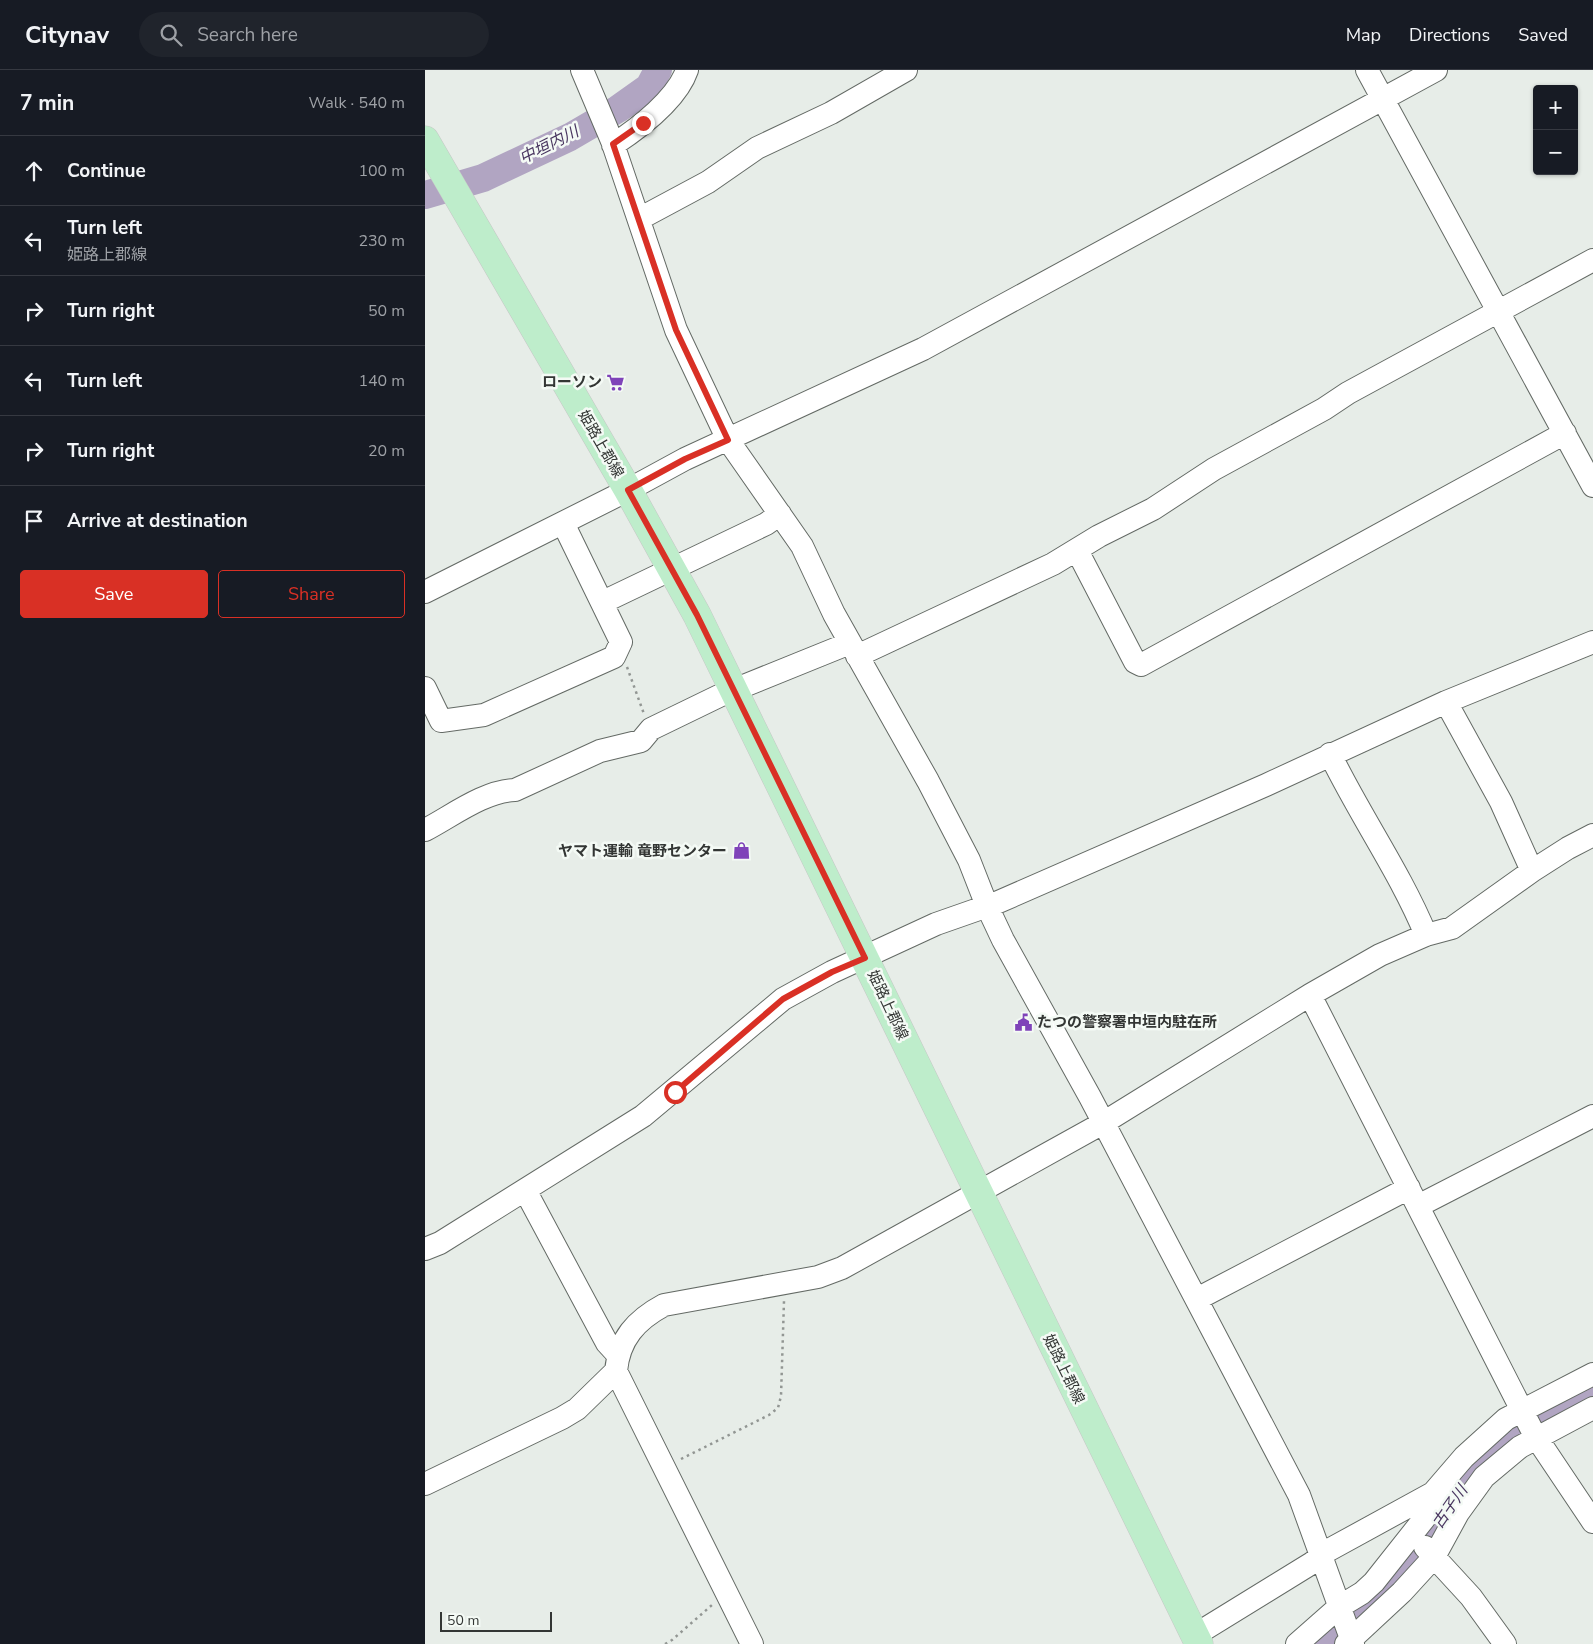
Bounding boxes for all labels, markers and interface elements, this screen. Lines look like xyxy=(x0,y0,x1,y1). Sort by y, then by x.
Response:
search box xyxy=(139,12,489,57)
text: Citynav xyxy=(25,19,109,51)
icon: search xyxy=(157,21,185,49)
text: Search here xyxy=(197,22,298,48)
text: Map xyxy=(1346,23,1381,47)
text: Directions xyxy=(1409,23,1490,47)
text: Saved xyxy=(1518,23,1568,47)
map controls xyxy=(1533,85,1578,175)
button: + xyxy=(1533,85,1578,130)
text: 7 min xyxy=(20,89,74,117)
text: Walk · 540 m xyxy=(309,92,405,114)
route end xyxy=(632,112,655,135)
water label: 中垣内川 xyxy=(515,120,584,169)
button: − xyxy=(1533,130,1578,175)
icon: ahead xyxy=(20,157,48,185)
text: Continue xyxy=(67,158,146,184)
text: 100 m xyxy=(358,160,405,182)
text: Turn left xyxy=(67,215,142,241)
icon: left xyxy=(20,227,48,255)
text: 230 m xyxy=(358,230,405,252)
text: 姫路上郡線 xyxy=(67,244,147,266)
icon: right xyxy=(20,297,48,325)
text: Turn right xyxy=(67,298,154,324)
text: 50 m xyxy=(368,300,405,322)
icon: left xyxy=(20,367,48,395)
text: Turn left xyxy=(67,368,142,394)
text: 140 m xyxy=(358,370,405,392)
place label: ローソン xyxy=(542,372,602,392)
supermarket icon: ローソン xyxy=(606,372,626,392)
street label: 姫路上郡線 xyxy=(574,407,628,481)
icon: right xyxy=(20,437,48,465)
text: Turn right xyxy=(67,438,154,464)
text: 20 m xyxy=(368,440,405,462)
icon: arrive xyxy=(20,507,48,535)
text: Arrive at destination xyxy=(67,508,248,534)
button: Save xyxy=(20,570,208,618)
button: Share xyxy=(218,570,405,618)
place label: ヤマト運輸 竜野センター xyxy=(558,841,727,861)
shop icon: ヤマト運輸 竜野センター xyxy=(731,841,751,861)
street label: 姫路上郡線 xyxy=(863,967,913,1043)
public building icon: たつの警察署中垣内駐在所 xyxy=(1013,1012,1033,1032)
place label: たつの警察署中垣内駐在所 xyxy=(1037,1012,1217,1032)
route start xyxy=(664,1081,687,1104)
street label: 姫路上郡線 xyxy=(1039,1331,1089,1407)
water label: 古子川 xyxy=(1427,1479,1474,1533)
scale bar xyxy=(440,1609,553,1632)
text: 50 m xyxy=(447,1611,479,1630)

